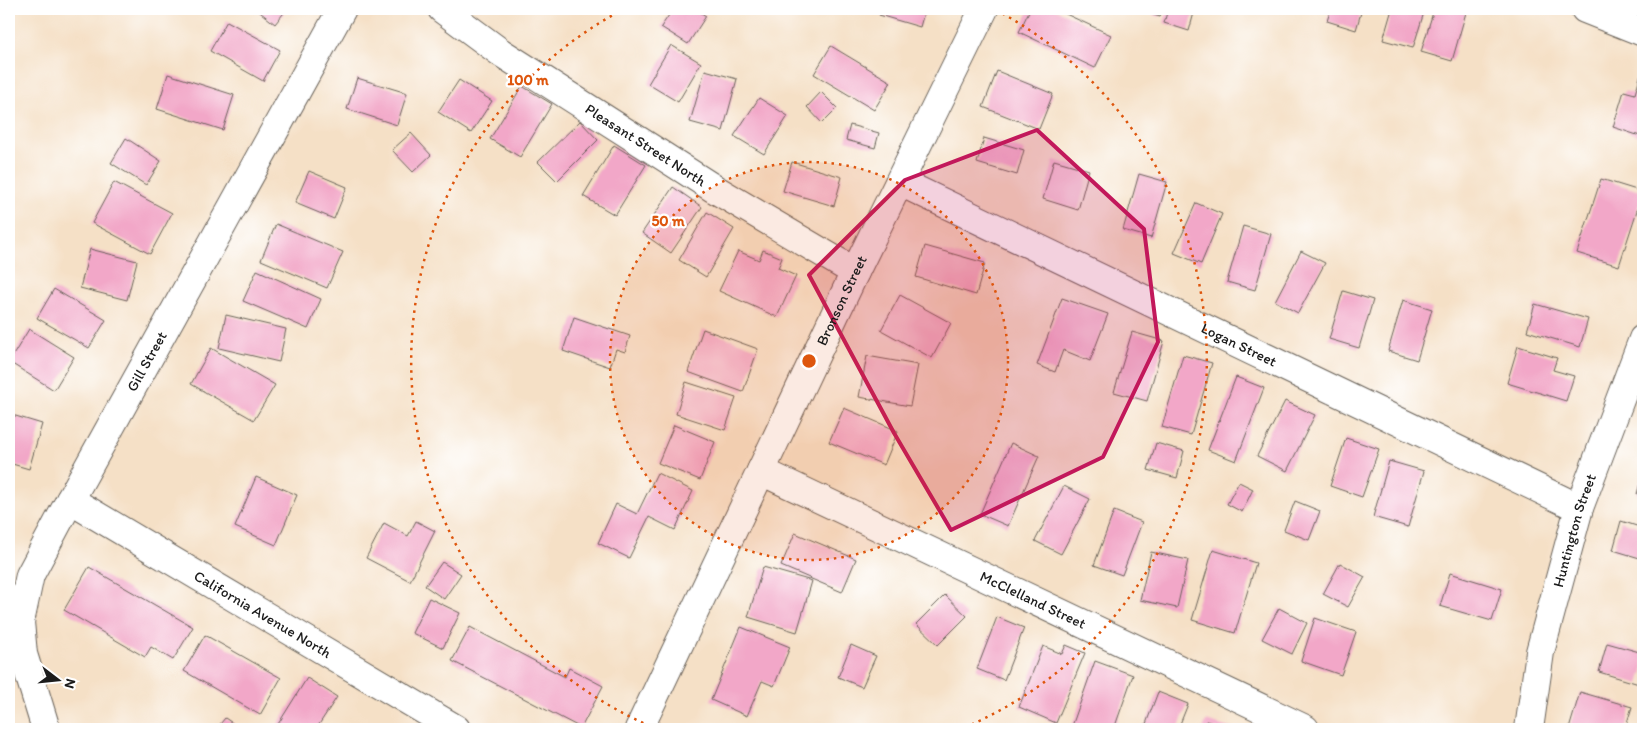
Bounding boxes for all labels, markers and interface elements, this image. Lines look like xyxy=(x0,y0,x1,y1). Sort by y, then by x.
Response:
text: 100 m xyxy=(507,71,549,89)
street label: Pleasant Street North xyxy=(582,100,709,190)
text: 50 m xyxy=(651,212,685,230)
street label: Bronson Street xyxy=(813,252,871,348)
street label: Logan Street xyxy=(1198,319,1280,371)
street label: Gill Street xyxy=(123,328,171,395)
centre of rings xyxy=(800,352,818,370)
street label: Huntington Street xyxy=(1549,471,1600,589)
street label: California Avenue North xyxy=(191,567,335,662)
street label: McClelland Street xyxy=(977,567,1089,633)
north arrow xyxy=(32,656,82,706)
text: N xyxy=(61,677,79,690)

